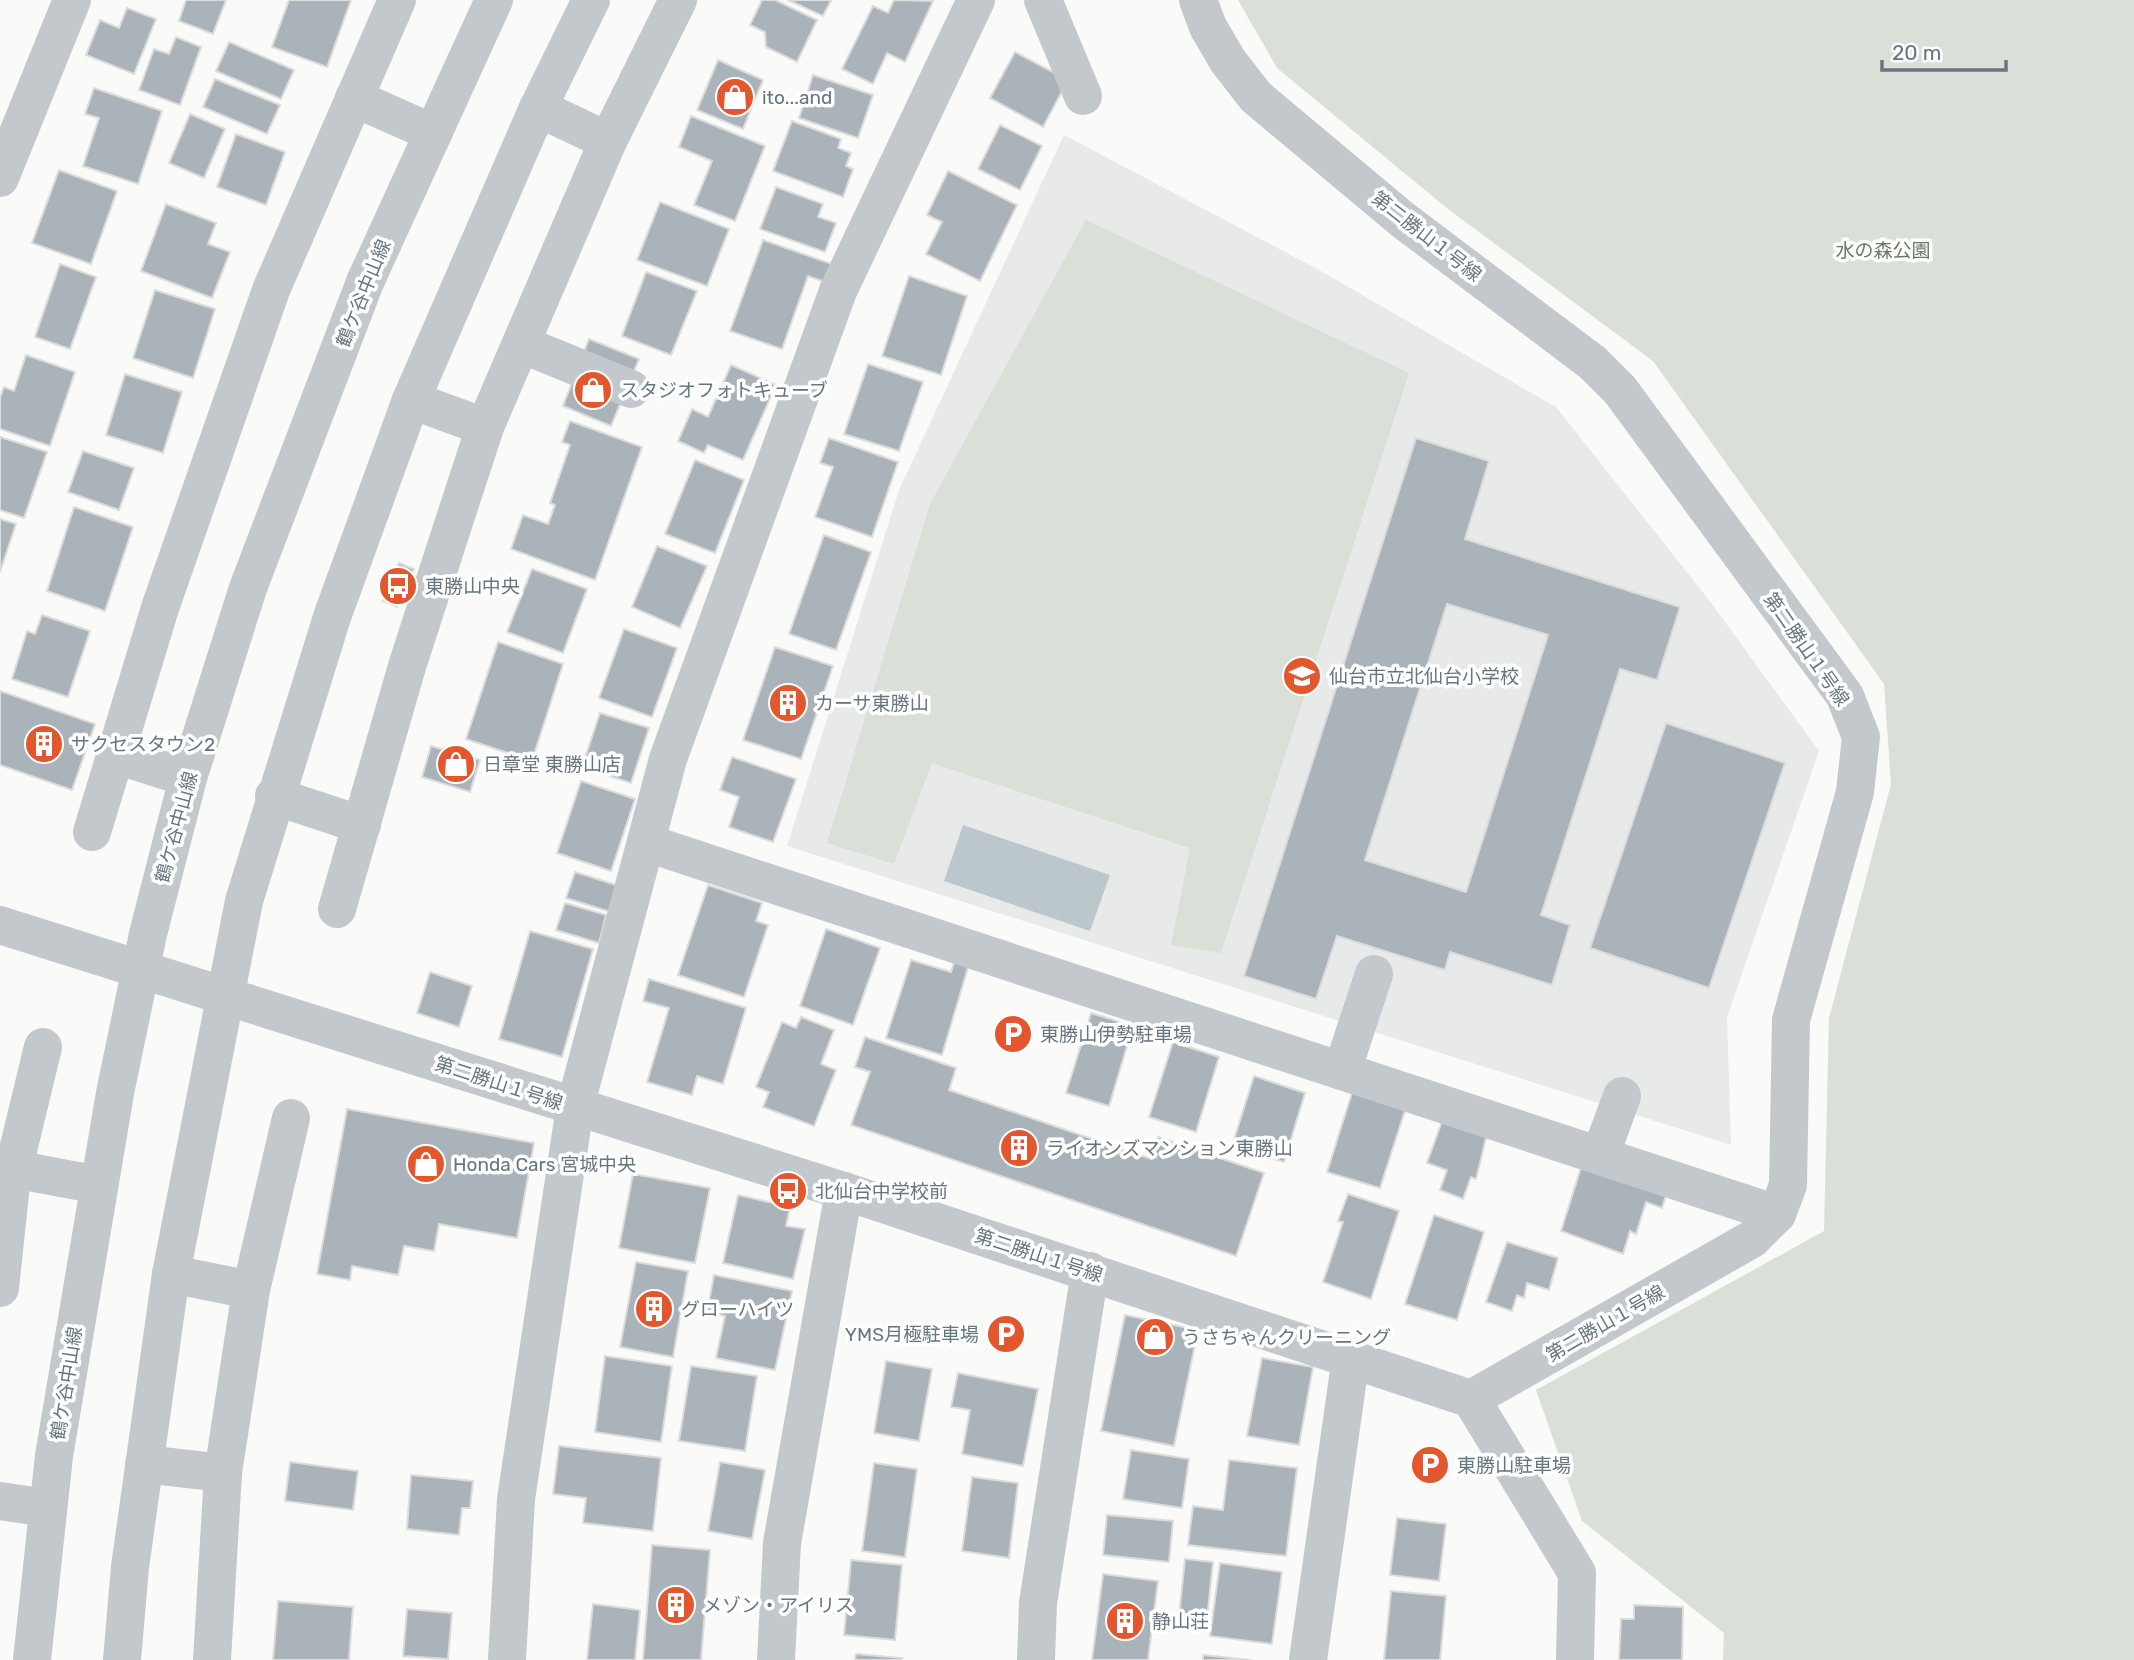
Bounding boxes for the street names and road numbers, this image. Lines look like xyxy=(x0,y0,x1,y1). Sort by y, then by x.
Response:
street label: 第二勝山１号線 xyxy=(1367,186,1486,286)
street label: 鶴ケ谷中山線 xyxy=(331,236,395,350)
street label: 第二勝山１号線 xyxy=(1759,588,1854,710)
street label: 鶴ケ谷中山線 xyxy=(151,769,202,885)
street label: 第二勝山１号線 xyxy=(432,1052,566,1115)
street label: 第二勝山１号線 xyxy=(972,1224,1106,1287)
street label: 第二勝山１号線 xyxy=(1542,1280,1669,1367)
street label: 鶴ケ谷中山線 xyxy=(46,1325,87,1441)

